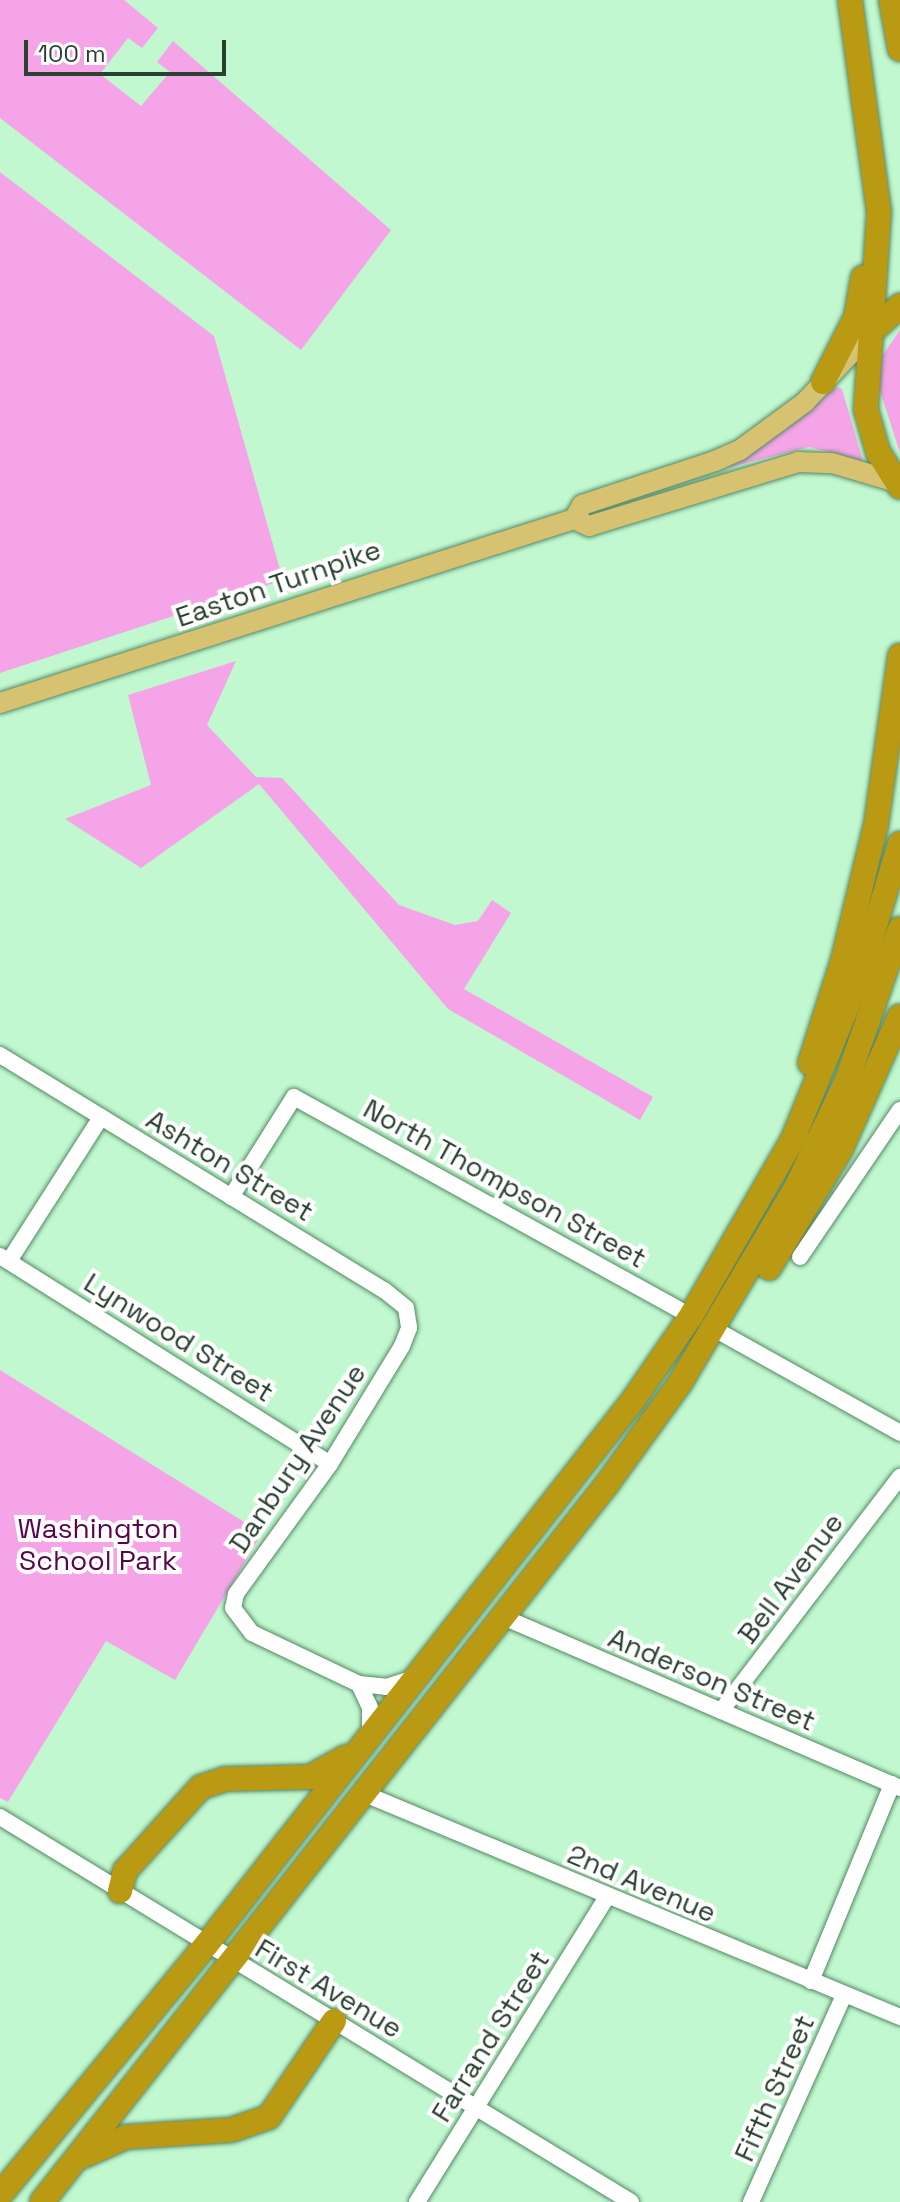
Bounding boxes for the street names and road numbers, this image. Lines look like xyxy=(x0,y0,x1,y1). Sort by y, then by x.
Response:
street label: Easton Turnpike xyxy=(171,532,385,634)
street label: North Thompson Street xyxy=(357,1091,653,1275)
street label: Ashton Street xyxy=(140,1102,320,1228)
street label: Lynwood Street xyxy=(78,1265,280,1409)
street label: Danbury Avenue xyxy=(221,1357,373,1559)
street label: Bell Avenue xyxy=(730,1506,850,1650)
street label: Anderson Street xyxy=(603,1620,821,1738)
street label: 2nd Avenue xyxy=(563,1837,721,1929)
street label: First Avenue xyxy=(249,1931,409,2045)
street label: Farrand Street xyxy=(424,1944,556,2128)
street label: Fifth Street xyxy=(727,2010,821,2166)

